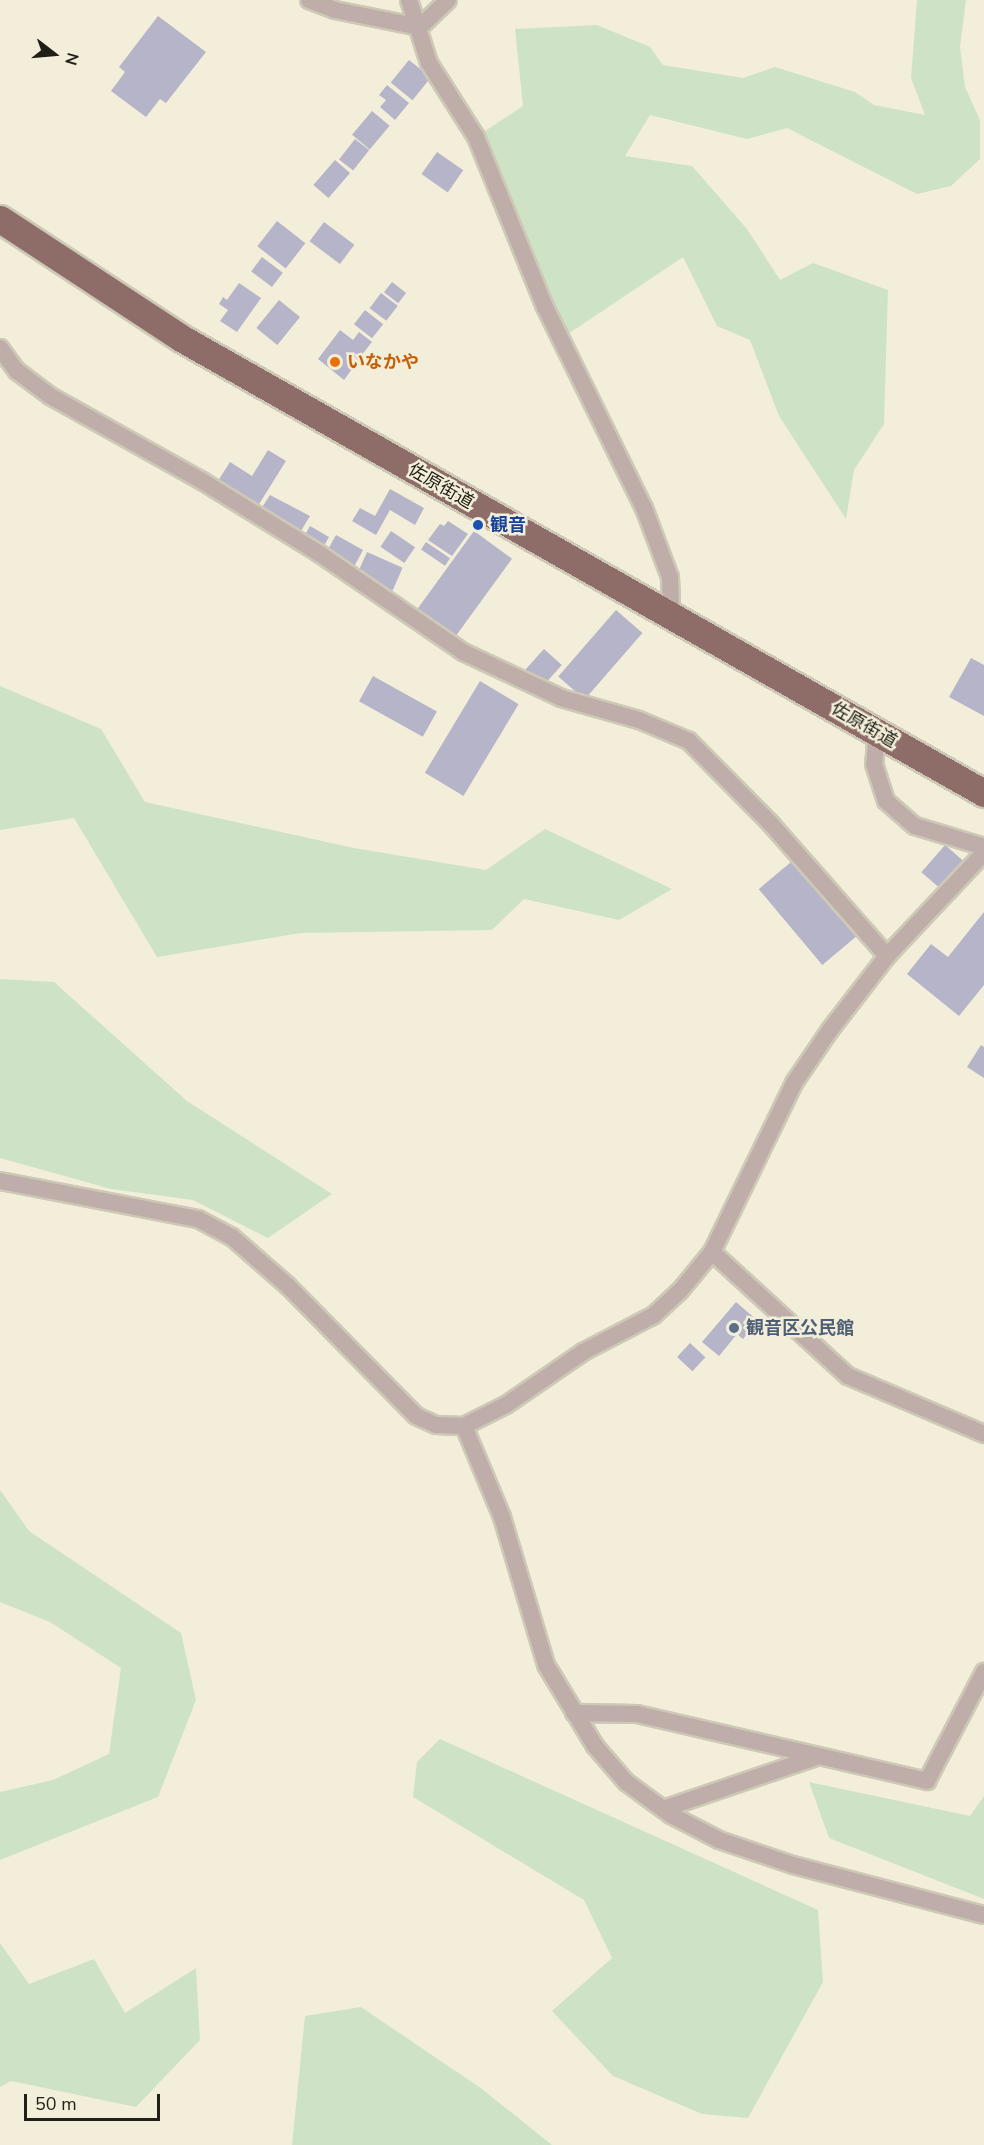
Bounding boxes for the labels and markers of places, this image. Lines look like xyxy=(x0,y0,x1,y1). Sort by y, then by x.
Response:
place label: いなかや xyxy=(347,351,419,373)
marker: いなかや xyxy=(328,355,342,369)
place label: 観音 xyxy=(490,514,526,536)
marker: 観音 xyxy=(471,518,485,532)
place label: 観音区公民館 xyxy=(746,1317,854,1339)
marker: 観音区公民館 xyxy=(727,1321,741,1335)

